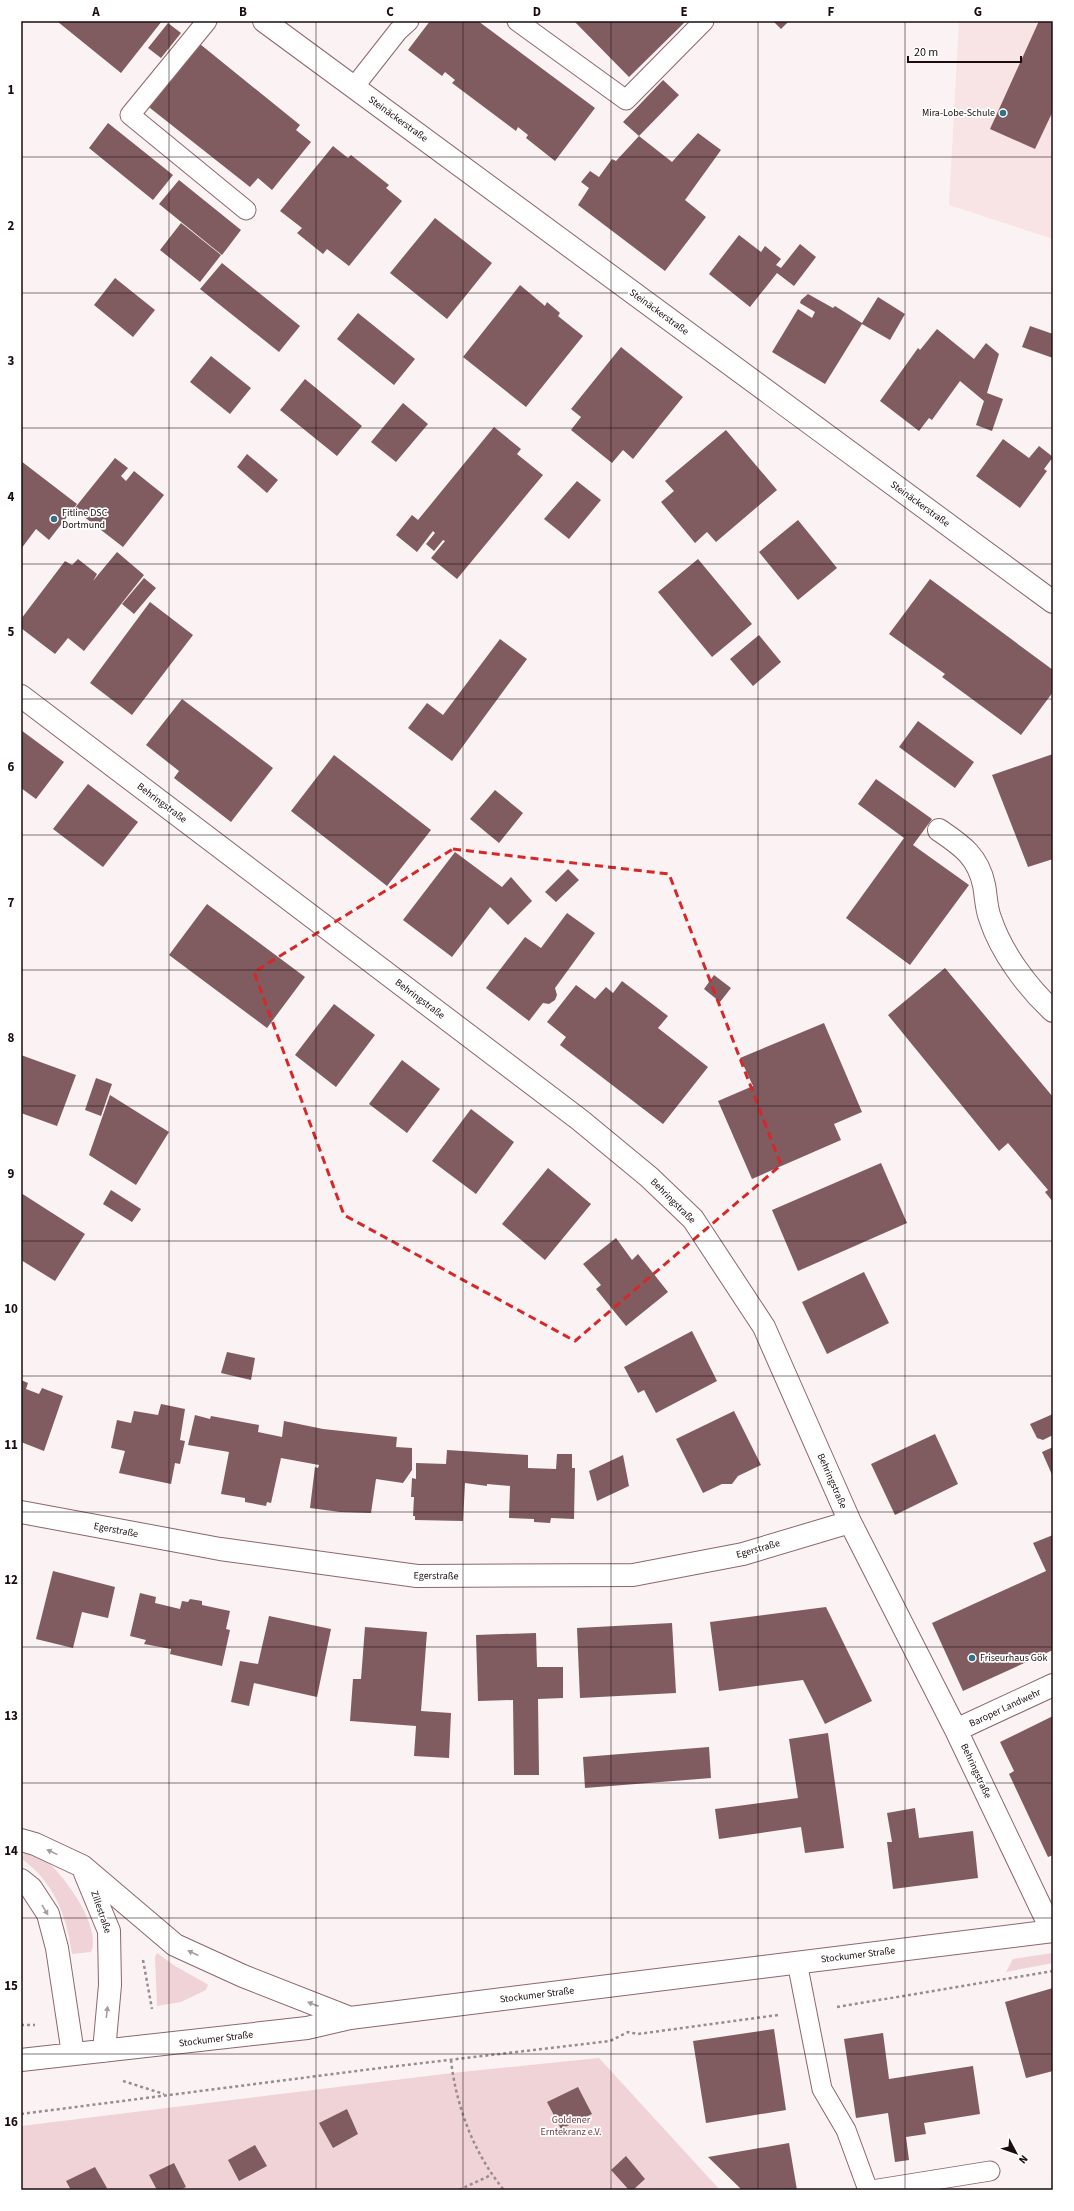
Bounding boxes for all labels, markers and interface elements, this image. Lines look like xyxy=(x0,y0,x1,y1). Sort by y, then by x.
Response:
text: A xyxy=(91,3,100,21)
text: B xyxy=(239,3,247,21)
text: C xyxy=(386,3,394,21)
text: D xyxy=(533,3,541,21)
text: E xyxy=(680,3,688,21)
text: F xyxy=(828,3,835,21)
text: G xyxy=(974,3,982,21)
scale bar xyxy=(908,38,1021,64)
text: 20 m xyxy=(914,44,938,61)
text: 1 xyxy=(8,81,15,99)
street label: Steinäckerstraße xyxy=(365,93,431,145)
place label: Mira-Lobe-Schule xyxy=(922,106,995,120)
marker: Mira-Lobe-Schule xyxy=(998,108,1008,118)
text: 2 xyxy=(8,217,15,235)
street label: Steinäckerstraße xyxy=(626,286,692,338)
text: 3 xyxy=(8,352,15,370)
street label: Steinäckerstraße xyxy=(887,478,953,530)
text: 4 xyxy=(8,488,15,506)
place label: Fitline DSC Dortmund xyxy=(62,506,108,532)
marker: Fitline DSC Dortmund xyxy=(49,514,59,524)
text: 5 xyxy=(8,623,15,641)
text: 6 xyxy=(8,758,15,776)
street label: Behringstraße xyxy=(134,780,190,826)
text: 7 xyxy=(8,894,15,912)
street label: Behringstraße xyxy=(392,976,448,1022)
text: 8 xyxy=(8,1029,15,1047)
text: 9 xyxy=(8,1165,15,1183)
street label: Behringstraße xyxy=(647,1175,699,1227)
text: 10 xyxy=(4,1300,18,1318)
text: 11 xyxy=(4,1436,18,1454)
street label: Behringstraße xyxy=(814,1451,850,1511)
street label: Egerstraße xyxy=(93,1519,139,1541)
street label: Egerstraße xyxy=(734,1536,782,1562)
street label: Egerstraße xyxy=(413,1569,459,1583)
text: 12 xyxy=(4,1571,18,1589)
place label: Friseurhaus Gök xyxy=(980,1651,1047,1665)
marker: Friseurhaus Gök xyxy=(967,1653,977,1663)
street label: Baroper Landwehr xyxy=(967,1685,1044,1731)
text: 13 xyxy=(4,1707,18,1725)
street label: Behringstraße xyxy=(957,1741,995,1801)
text: 14 xyxy=(4,1842,18,1860)
one-way arrow xyxy=(46,1849,58,1855)
street label: Zillestraße xyxy=(87,1889,115,1935)
one-way arrow xyxy=(42,1904,49,1916)
street label: Stockumer Straße xyxy=(820,1943,896,1967)
one-way arrow xyxy=(187,1950,199,1956)
text: 15 xyxy=(4,1977,18,1995)
street label: Stockumer Straße xyxy=(499,1983,575,2007)
one-way arrow xyxy=(306,2001,318,2007)
one-way arrow xyxy=(104,2006,110,2018)
street label: Stockumer Straße xyxy=(178,2027,254,2051)
text: 16 xyxy=(4,2113,18,2131)
park label: Goldener Erntekranz e.V. xyxy=(540,2113,602,2139)
north arrow xyxy=(996,2133,1036,2173)
text: N xyxy=(1015,2152,1031,2167)

